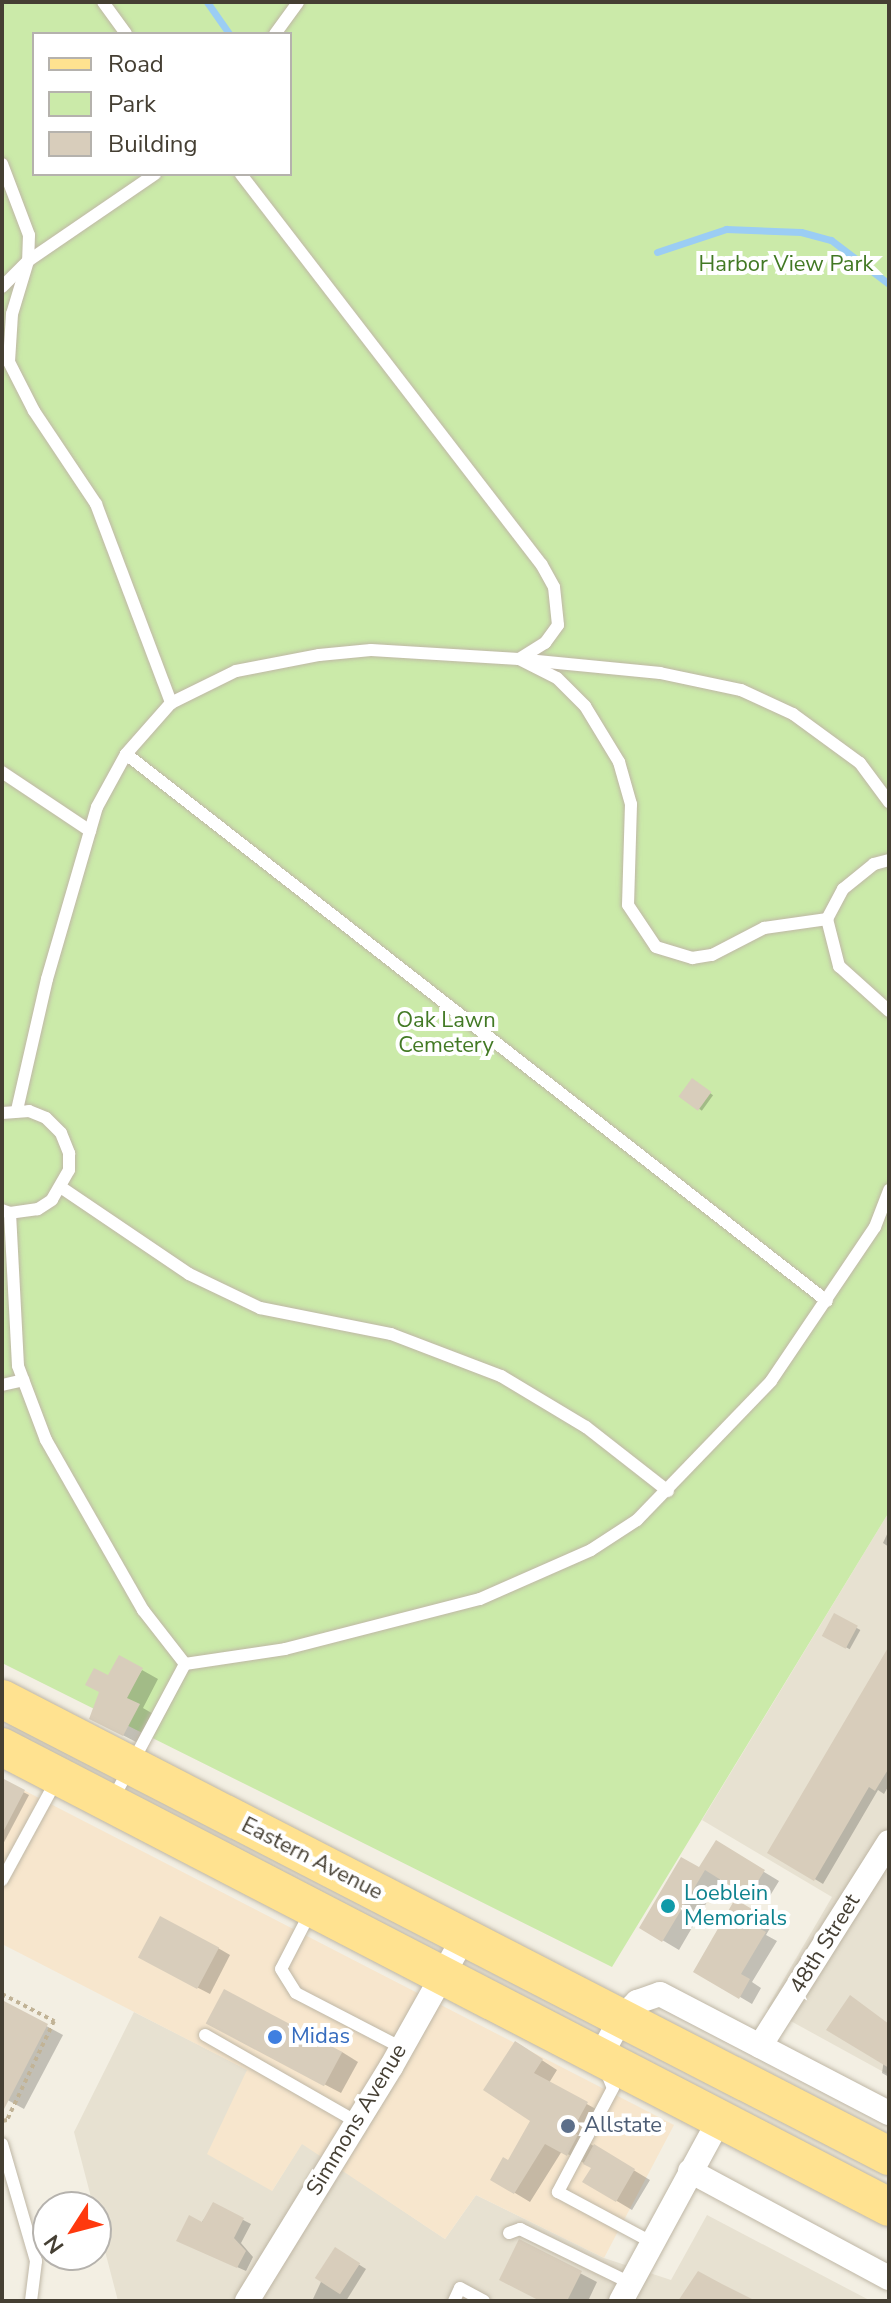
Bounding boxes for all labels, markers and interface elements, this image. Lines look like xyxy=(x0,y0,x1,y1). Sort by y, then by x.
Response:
legend xyxy=(32,32,292,176)
text: Road xyxy=(108,48,164,80)
text: Park xyxy=(108,88,156,120)
text: Building xyxy=(108,128,198,160)
park label: Harbor View Park xyxy=(699,252,873,278)
park label: Oak Lawn Cemetery xyxy=(396,1007,496,1058)
street label: Eastern Avenue xyxy=(237,1812,387,1906)
place label: Loeblein Memorials xyxy=(684,1880,787,1932)
street label: 48th Street xyxy=(784,1889,866,1999)
marker: Loeblein Memorials xyxy=(659,1897,677,1915)
place label: Midas xyxy=(291,2024,350,2050)
marker: Midas xyxy=(266,2028,284,2046)
street label: Simmons Avenue xyxy=(301,2039,413,2201)
place label: Allstate xyxy=(584,2113,662,2139)
marker: Allstate xyxy=(559,2117,577,2135)
north arrow xyxy=(32,2191,112,2271)
text: N xyxy=(37,2228,71,2259)

